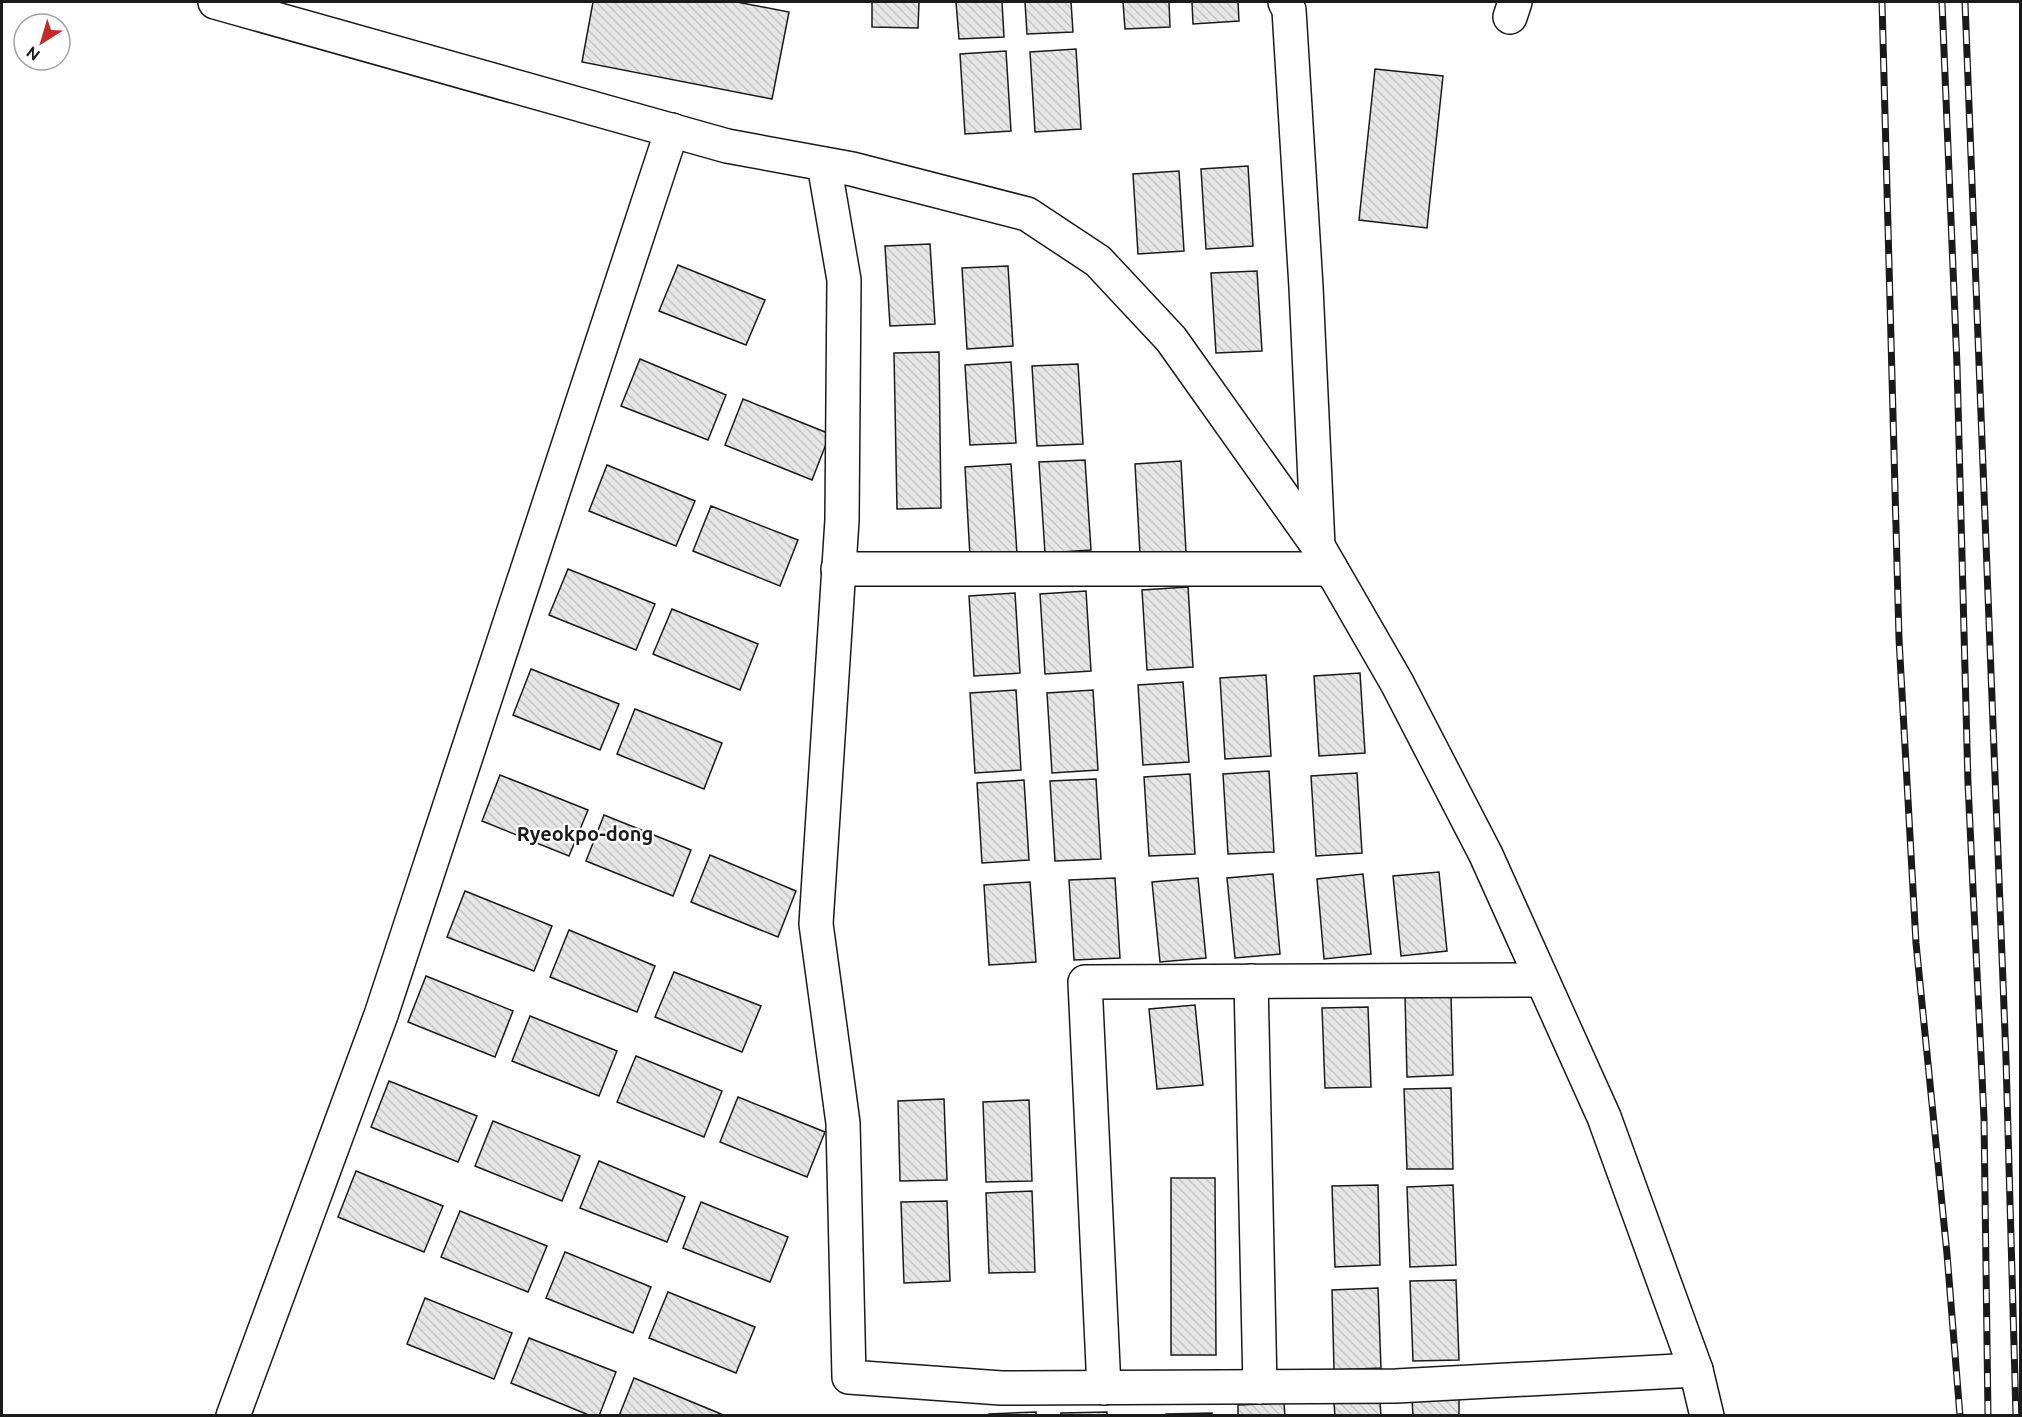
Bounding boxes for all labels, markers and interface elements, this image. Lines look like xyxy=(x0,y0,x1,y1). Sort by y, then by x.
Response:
north arrow xyxy=(12,12,72,72)
text: N xyxy=(23,43,43,65)
district label: Ryeokpo-dong xyxy=(517,822,653,845)

